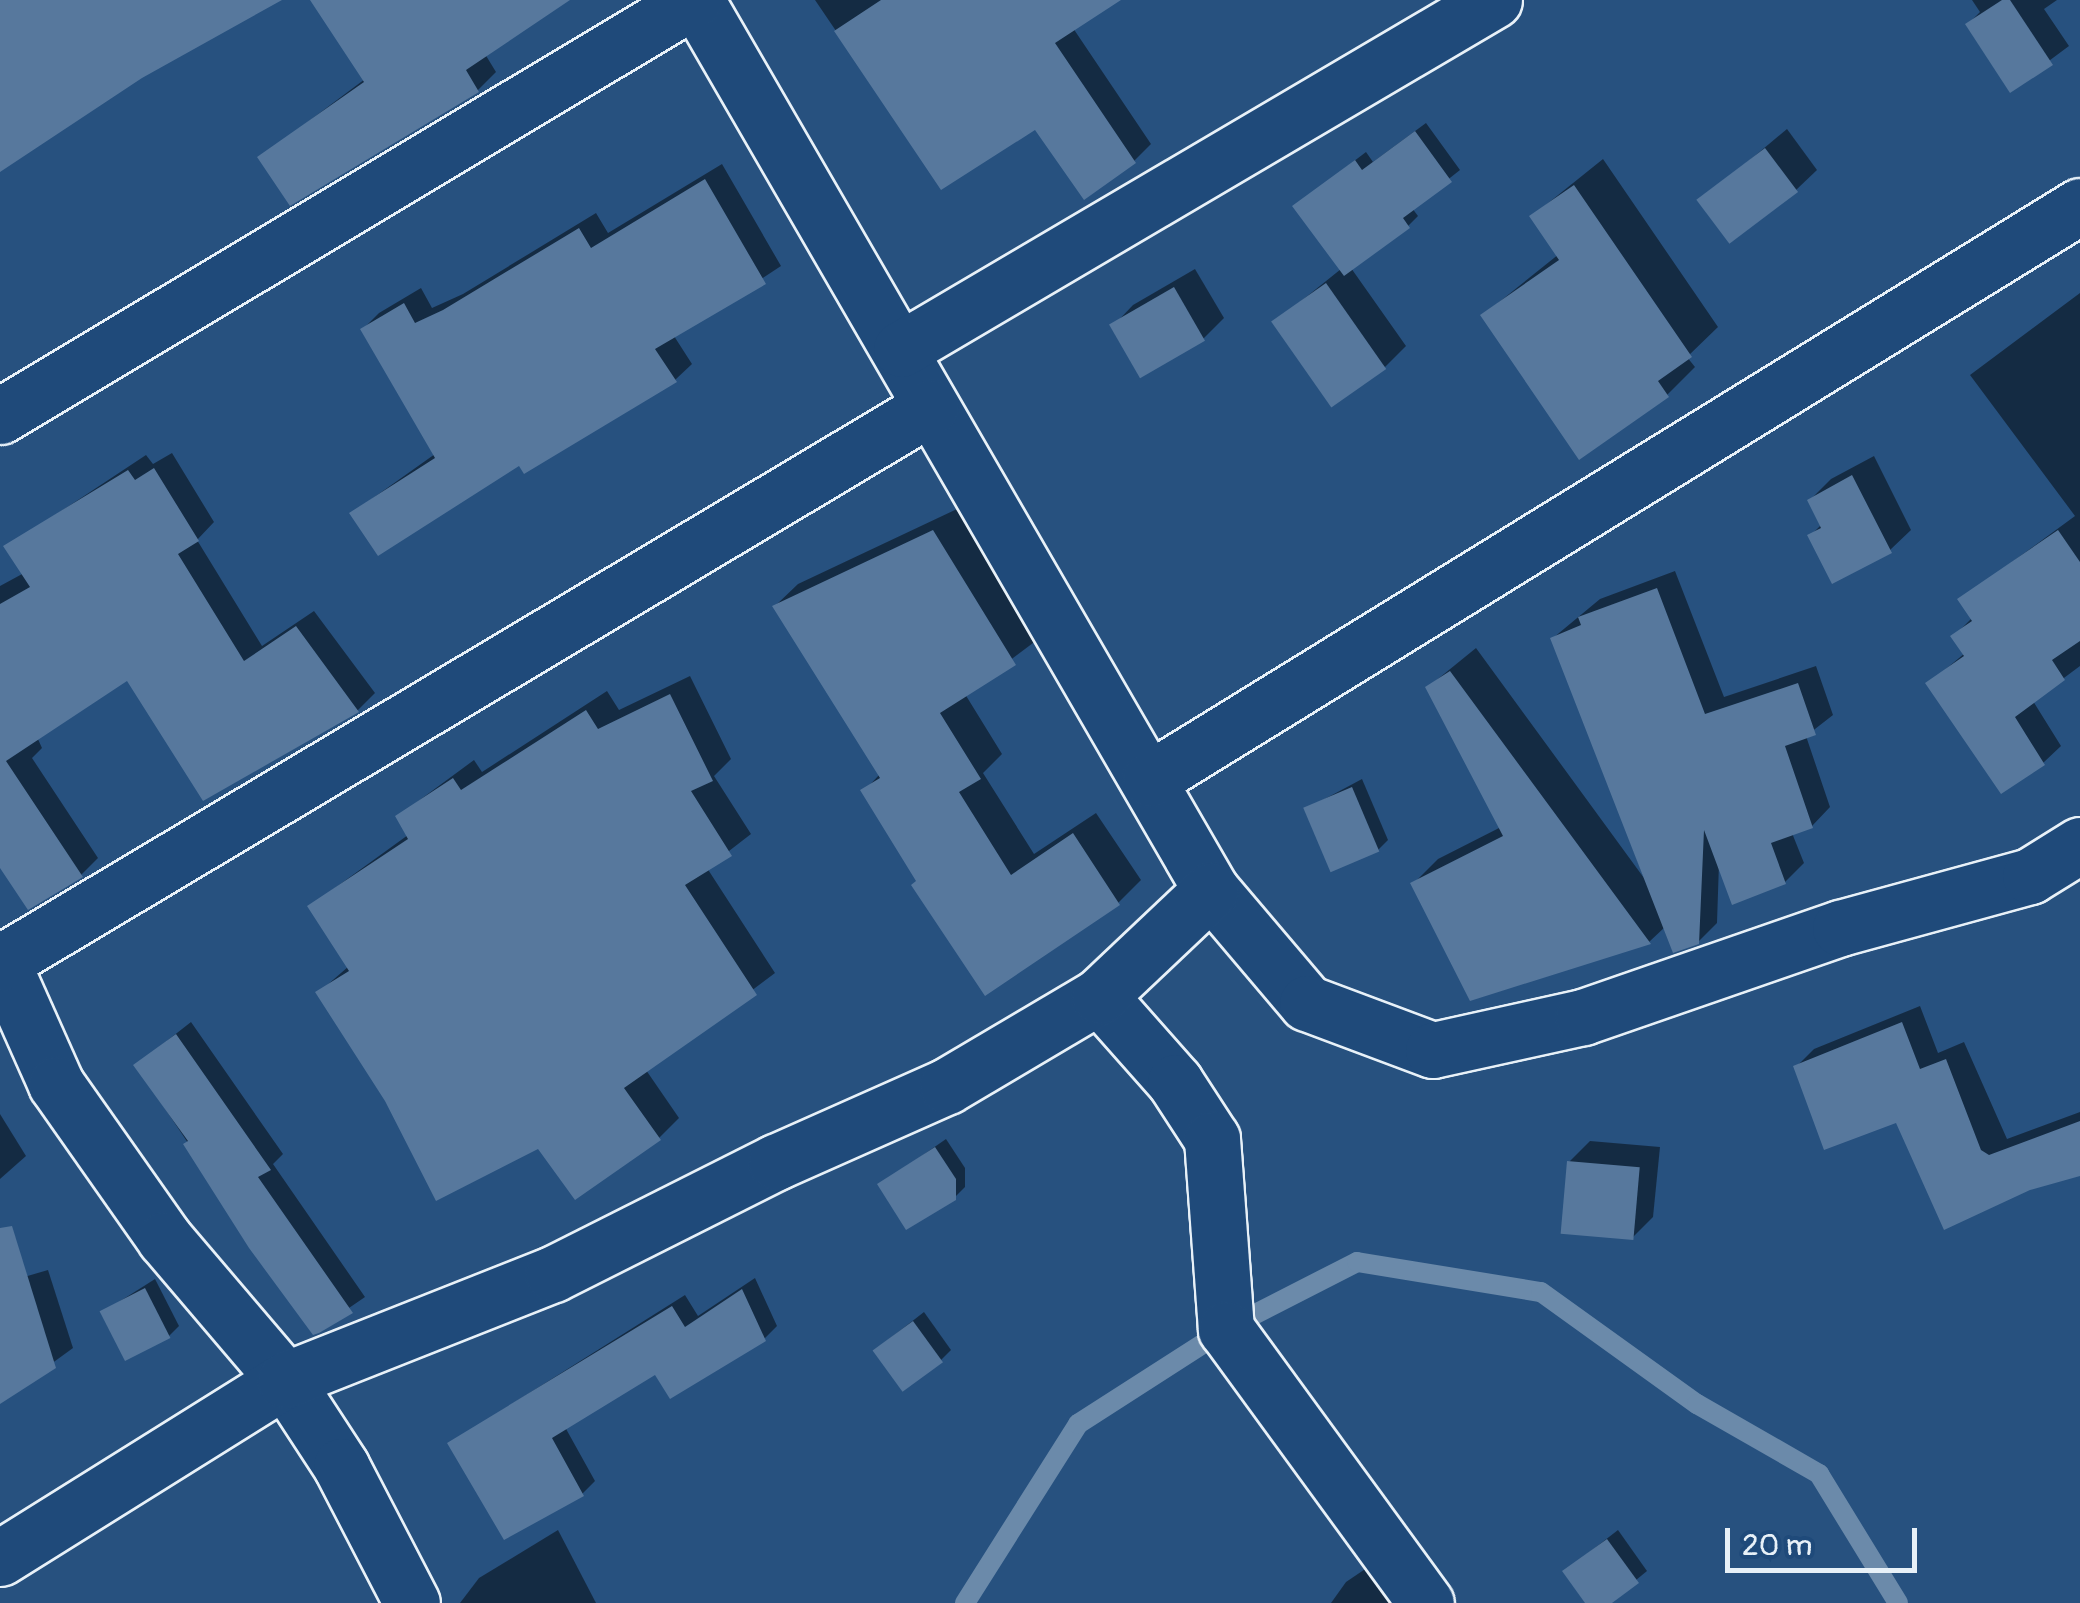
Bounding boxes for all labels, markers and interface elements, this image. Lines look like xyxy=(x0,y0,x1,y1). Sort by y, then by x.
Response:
scale bar xyxy=(1730,1508,1922,1570)
text: 20 m xyxy=(1742,1527,1812,1564)

